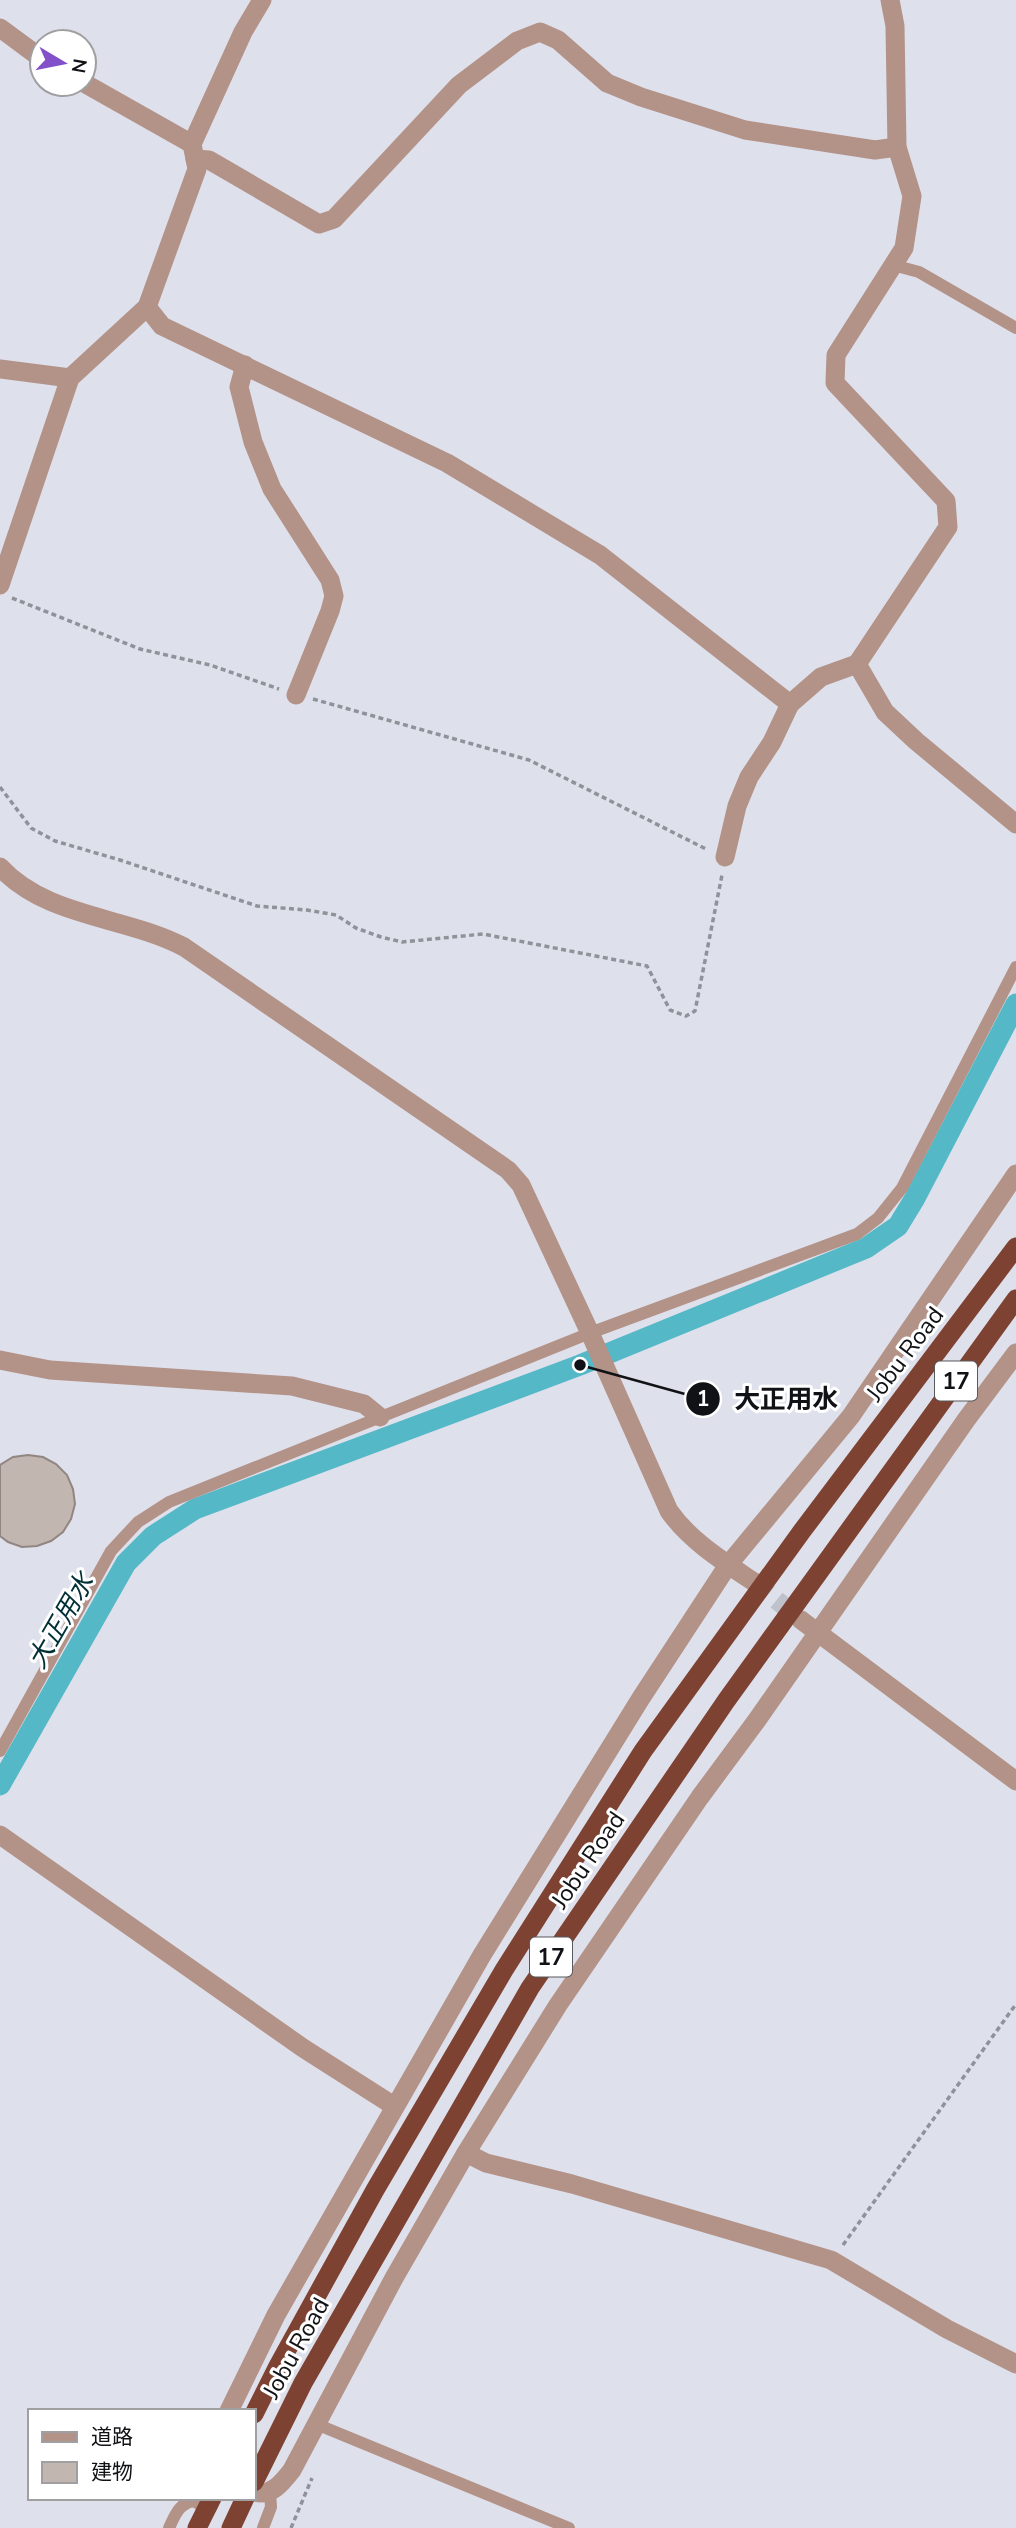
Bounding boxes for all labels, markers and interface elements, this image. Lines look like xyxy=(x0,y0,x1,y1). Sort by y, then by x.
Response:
north arrow xyxy=(28,28,98,98)
text: N xyxy=(65,57,93,75)
street label: Jobu Road xyxy=(858,1300,951,1409)
road number: 17 xyxy=(935,1362,977,1400)
callout: 大正用水 xyxy=(685,1375,852,1422)
text: 大正用水 xyxy=(734,1382,838,1417)
text: 1 xyxy=(697,1385,709,1413)
water label: 大正用水 xyxy=(20,1565,104,1675)
street label: Jobu Road xyxy=(543,1805,632,1916)
road number: 17 xyxy=(530,1938,572,1976)
street label: Jobu Road xyxy=(255,2292,337,2405)
legend xyxy=(28,2409,256,2500)
text: 道路 xyxy=(91,2423,133,2451)
text: 建物 xyxy=(91,2458,133,2486)

